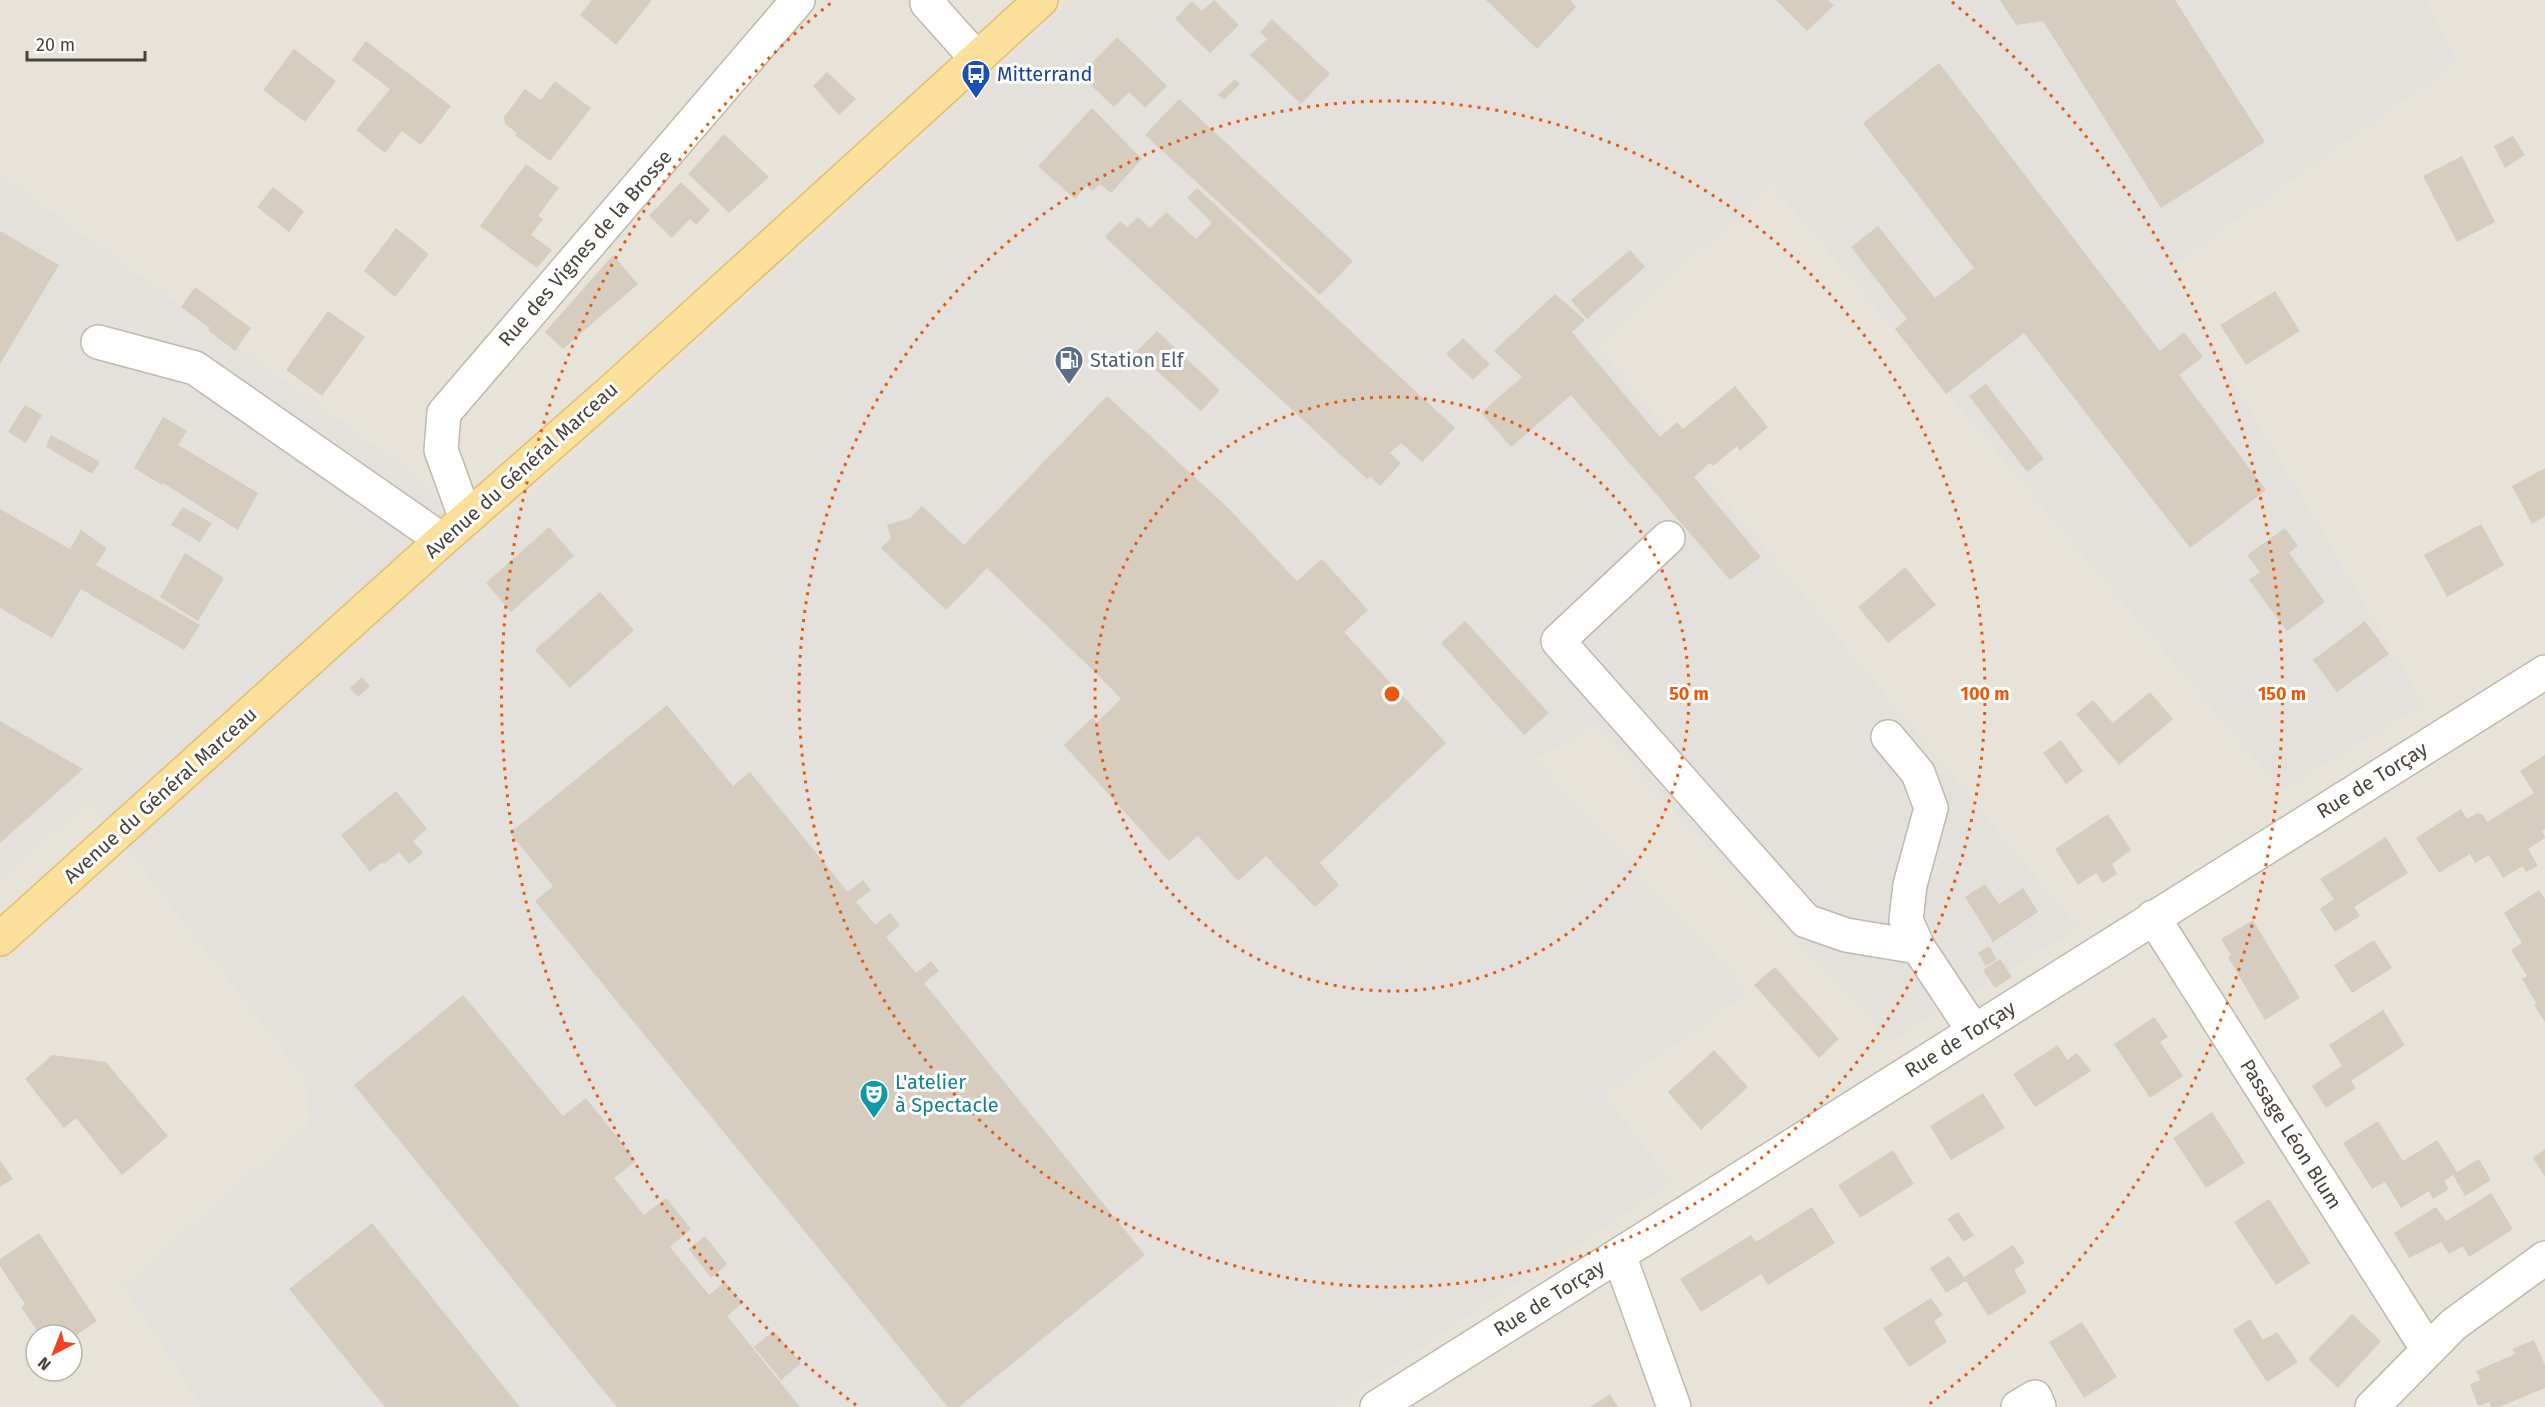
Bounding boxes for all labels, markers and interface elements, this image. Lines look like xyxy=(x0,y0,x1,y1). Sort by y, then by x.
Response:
scale bar xyxy=(27,24,146,62)
text: 20 m xyxy=(36,34,75,56)
bus stop icon: Mitterrand xyxy=(960,58,992,100)
place label: Mitterrand xyxy=(997,62,1093,86)
street label: Rue des Vignes de la Brosse xyxy=(493,145,677,351)
fuel station icon: Station Elf xyxy=(1053,344,1085,386)
place label: Station Elf xyxy=(1090,348,1185,372)
street label: Avenue du Général Marceau xyxy=(420,377,622,563)
text: 50 m xyxy=(1669,683,1709,705)
text: 100 m xyxy=(1961,683,2009,705)
text: 150 m xyxy=(2258,683,2306,705)
centre of rings xyxy=(1382,684,1402,704)
street label: Avenue du Général Marceau xyxy=(59,702,261,888)
street label: Rue de Torçay xyxy=(2312,736,2432,824)
street label: Rue de Torçay xyxy=(1900,995,2020,1083)
street label: Passage Léon Blum xyxy=(2235,1055,2347,1213)
place label: L'atelier à Spectacle xyxy=(895,1070,999,1117)
theatre icon: L'atelier à Spectacle xyxy=(858,1078,890,1120)
street label: Rue de Torçay xyxy=(1489,1254,1609,1342)
north arrow xyxy=(24,1323,84,1383)
text: N xyxy=(34,1353,55,1374)

